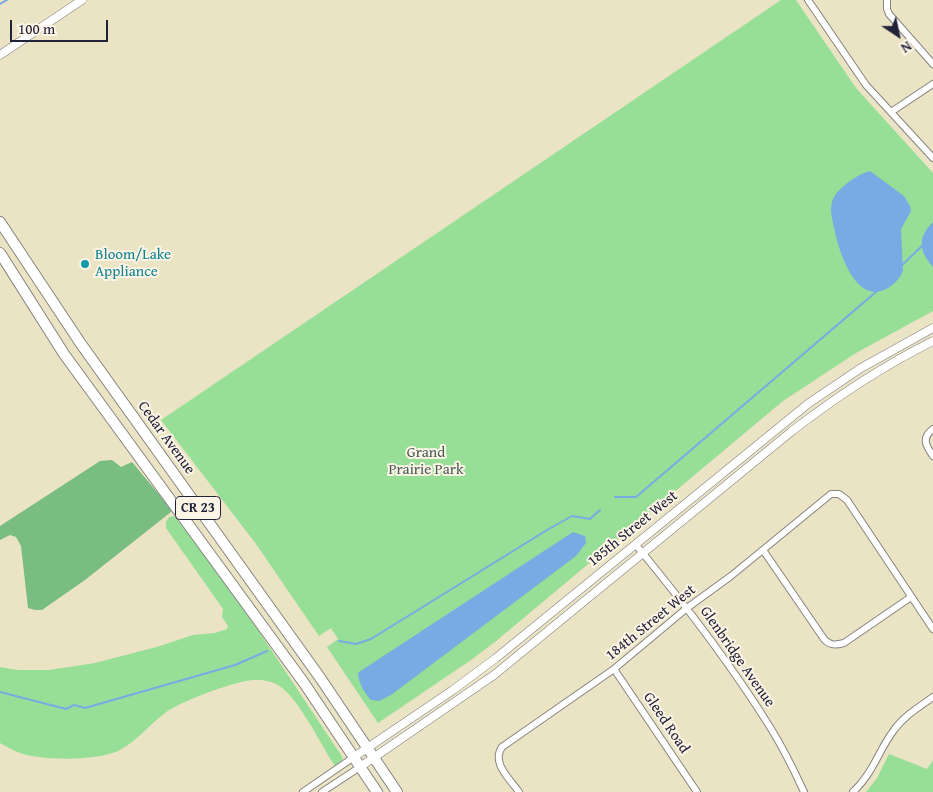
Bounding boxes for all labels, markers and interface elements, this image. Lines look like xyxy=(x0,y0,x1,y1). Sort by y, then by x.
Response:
scale bar xyxy=(12,10,110,42)
north arrow xyxy=(873,10,923,60)
text: 100 m xyxy=(18,18,55,39)
text: N xyxy=(897,37,916,58)
place label: Bloom/Lake Appliance xyxy=(95,246,171,281)
marker: Bloom/Lake Appliance xyxy=(79,258,91,270)
street label: Cedar Avenue xyxy=(133,398,199,478)
park label: Grand Prairie Park xyxy=(388,444,464,479)
street label: 185th Street West xyxy=(584,487,682,571)
road number: CR 23 xyxy=(176,496,220,520)
street label: 184th Street West xyxy=(602,581,700,665)
street label: Glenbridge Avenue xyxy=(696,603,778,711)
street label: Gleed Road xyxy=(639,689,693,757)

